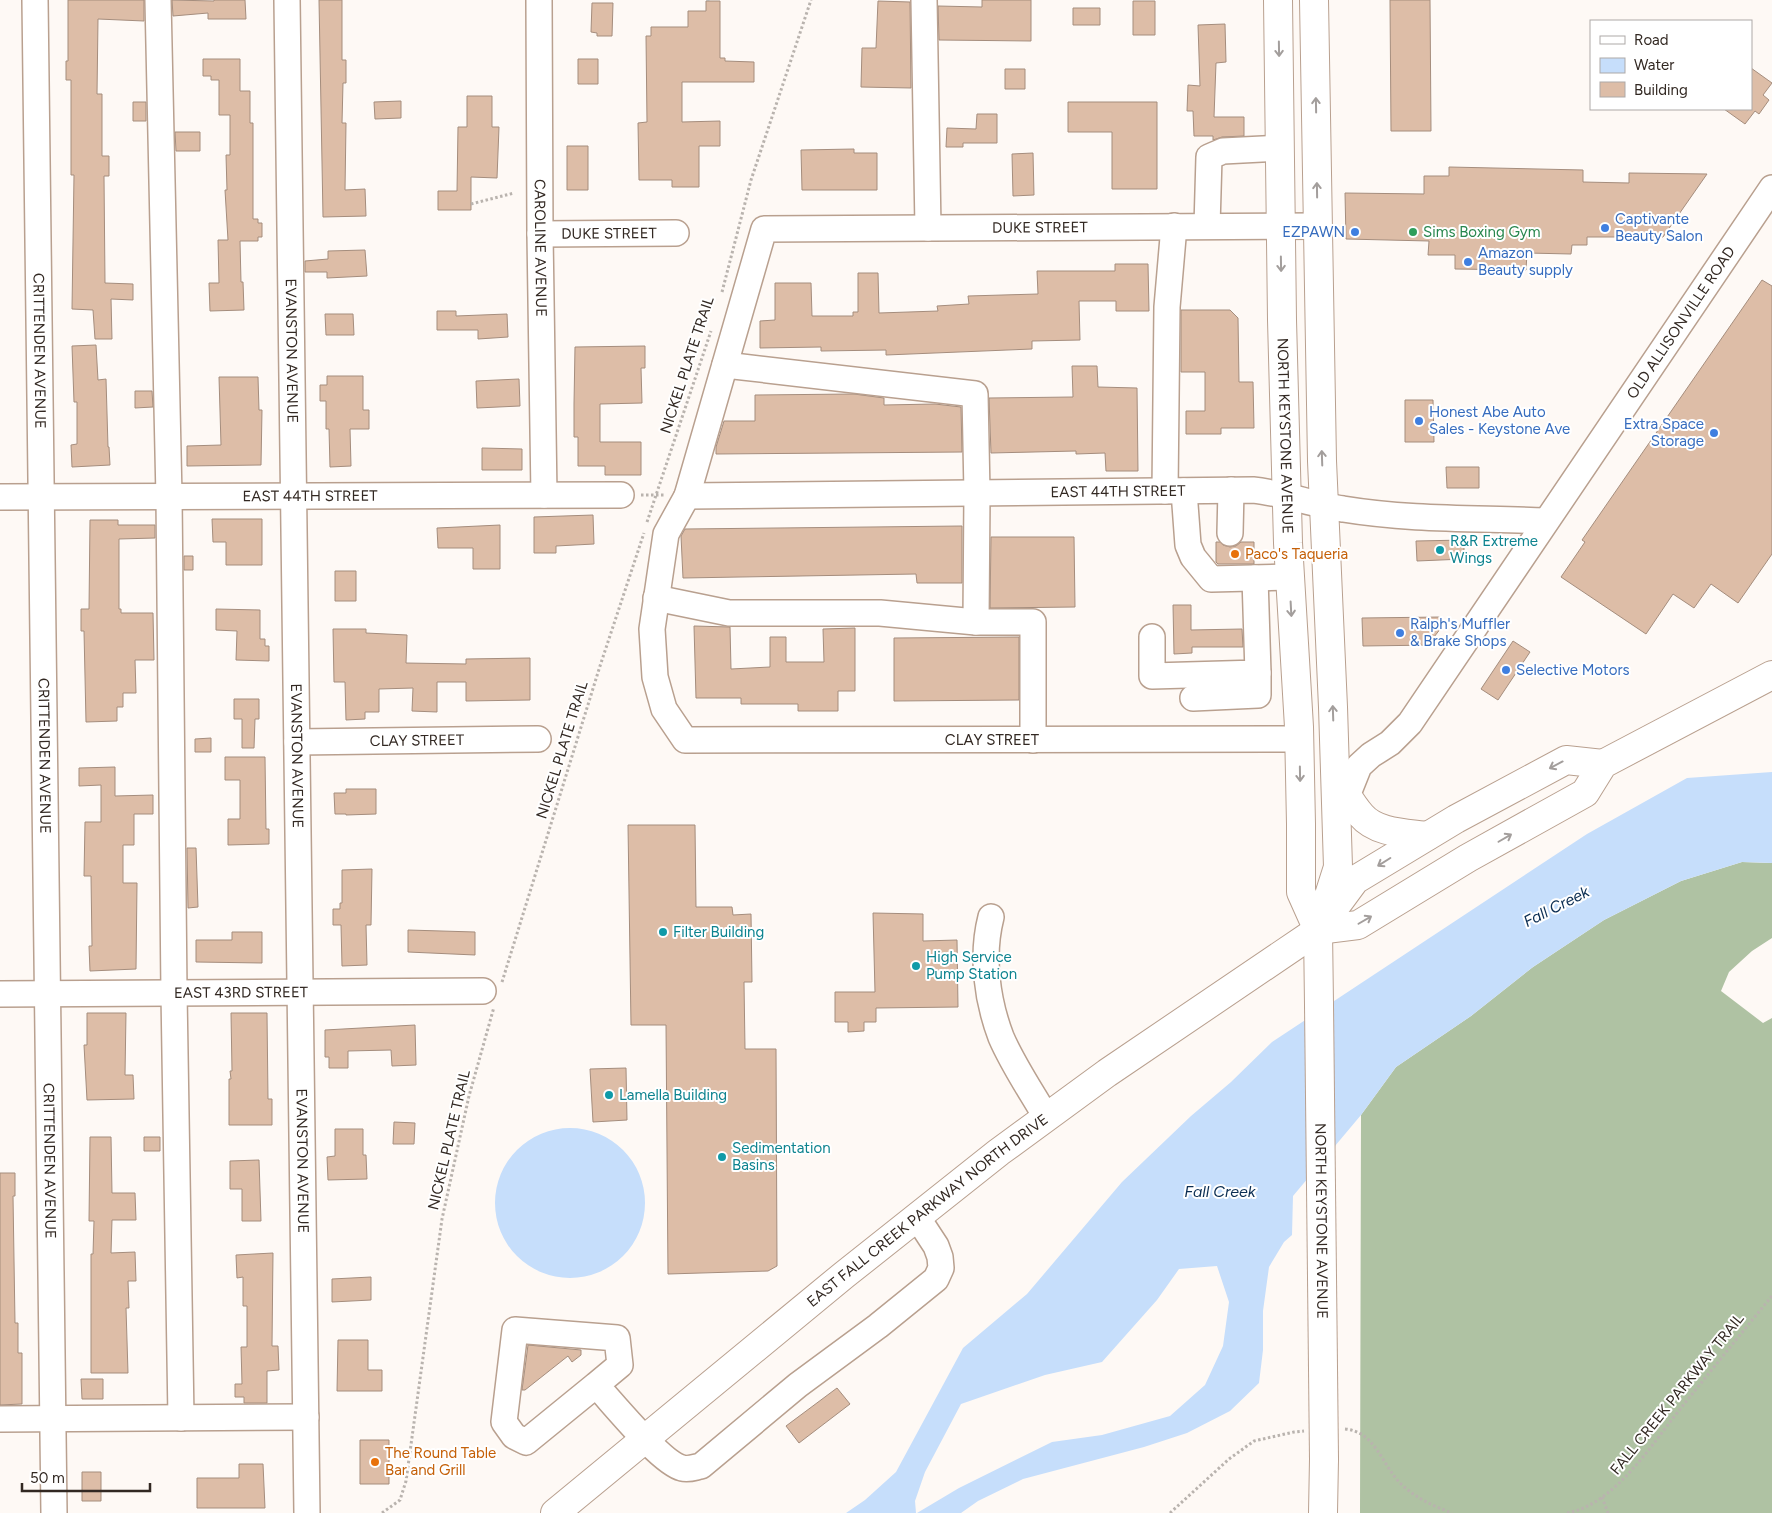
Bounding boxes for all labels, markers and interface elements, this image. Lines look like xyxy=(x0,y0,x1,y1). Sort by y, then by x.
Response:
legend xyxy=(1590,20,1752,110)
text: Road xyxy=(1634,31,1669,49)
one-way arrow xyxy=(1274,40,1283,56)
text: Water xyxy=(1634,56,1674,74)
text: Building xyxy=(1634,81,1688,99)
one-way arrow xyxy=(1311,98,1321,114)
street label: CAROLINE AVENUE xyxy=(531,179,550,317)
one-way arrow xyxy=(1312,182,1322,198)
place label: Captivante Beauty Salon xyxy=(1615,210,1703,245)
street label: DUKE STREET xyxy=(992,218,1088,237)
marker: Captivante Beauty Salon xyxy=(1599,222,1611,234)
place label: EZPAWN xyxy=(1282,223,1345,241)
place label: Sims Boxing Gym xyxy=(1423,223,1540,241)
street label: DUKE STREET xyxy=(561,224,658,243)
marker: EZPAWN xyxy=(1349,226,1361,238)
marker: Sims Boxing Gym xyxy=(1407,226,1419,238)
street label: OLD ALLISONVILLE ROAD xyxy=(1623,243,1739,402)
place label: Amazon Beauty supply xyxy=(1478,244,1573,279)
one-way arrow xyxy=(1276,255,1286,271)
marker: Amazon Beauty supply xyxy=(1462,256,1474,268)
street label: CRITTENDEN AVENUE xyxy=(29,273,49,429)
street label: EVANSTON AVENUE xyxy=(282,278,302,424)
street label: NICKEL PLATE TRAIL xyxy=(656,294,718,436)
street label: NORTH KEYSTONE AVENUE xyxy=(1273,338,1297,534)
place label: Honest Abe Auto Sales - Keystone Ave xyxy=(1429,403,1570,438)
marker: Honest Abe Auto Sales - Keystone Ave xyxy=(1413,415,1425,427)
place label: Extra Space Storage xyxy=(1624,415,1704,450)
marker: Extra Space Storage xyxy=(1708,427,1720,439)
one-way arrow xyxy=(1317,450,1326,466)
street label: EAST 44TH STREET xyxy=(1050,482,1186,501)
street label: EAST 44TH STREET xyxy=(242,487,378,505)
place label: R&R Extreme Wings xyxy=(1450,532,1538,567)
marker: R&R Extreme Wings xyxy=(1434,544,1446,556)
place label: Paco's Taqueria xyxy=(1245,545,1348,563)
marker: Paco's Taqueria xyxy=(1229,548,1241,560)
one-way arrow xyxy=(1287,601,1296,617)
place label: Ralph's Muffler & Brake Shops xyxy=(1410,615,1510,650)
marker: Ralph's Muffler & Brake Shops xyxy=(1394,627,1406,639)
place label: Selective Motors xyxy=(1516,661,1629,679)
marker: Selective Motors xyxy=(1500,664,1512,676)
street label: CRITTENDEN AVENUE xyxy=(35,678,54,834)
street label: NICKEL PLATE TRAIL xyxy=(532,679,592,821)
street label: EVANSTON AVENUE xyxy=(287,683,307,828)
one-way arrow xyxy=(1329,705,1338,721)
street label: CLAY STREET xyxy=(370,731,465,750)
street label: CLAY STREET xyxy=(945,731,1040,749)
one-way arrow xyxy=(1549,761,1564,770)
one-way arrow xyxy=(1295,766,1305,782)
one-way arrow xyxy=(1497,832,1511,842)
one-way arrow xyxy=(1377,857,1391,867)
water label: Fall Creek xyxy=(1520,881,1593,931)
one-way arrow xyxy=(1357,915,1371,925)
place label: Filter Building xyxy=(673,923,764,941)
marker: Filter Building xyxy=(657,926,669,938)
place label: High Service Pump Station xyxy=(926,948,1017,983)
marker: High Service Pump Station xyxy=(910,960,922,972)
street label: EAST 43RD STREET xyxy=(174,983,309,1002)
street label: NICKEL PLATE TRAIL xyxy=(424,1068,474,1212)
street label: CRITTENDEN AVENUE xyxy=(40,1083,60,1239)
place label: Lamella Building xyxy=(619,1086,727,1104)
street label: EVANSTON AVENUE xyxy=(292,1088,312,1233)
marker: Lamella Building xyxy=(603,1089,615,1101)
street label: EAST FALL CREEK PARKWAY NORTH DRIVE xyxy=(803,1110,1052,1311)
street label: NORTH KEYSTONE AVENUE xyxy=(1311,1123,1331,1319)
place label: Sedimentation Basins xyxy=(732,1139,831,1174)
marker: Sedimentation Basins xyxy=(716,1151,728,1163)
water label: Fall Creek xyxy=(1184,1182,1257,1201)
street label: FALL CREEK PARKWAY TRAIL xyxy=(1606,1310,1748,1478)
place label: The Round Table Bar and Grill xyxy=(385,1444,496,1479)
marker: The Round Table Bar and Grill xyxy=(369,1456,381,1468)
scale bar xyxy=(22,1460,150,1492)
text: 50 m xyxy=(30,1469,65,1487)

